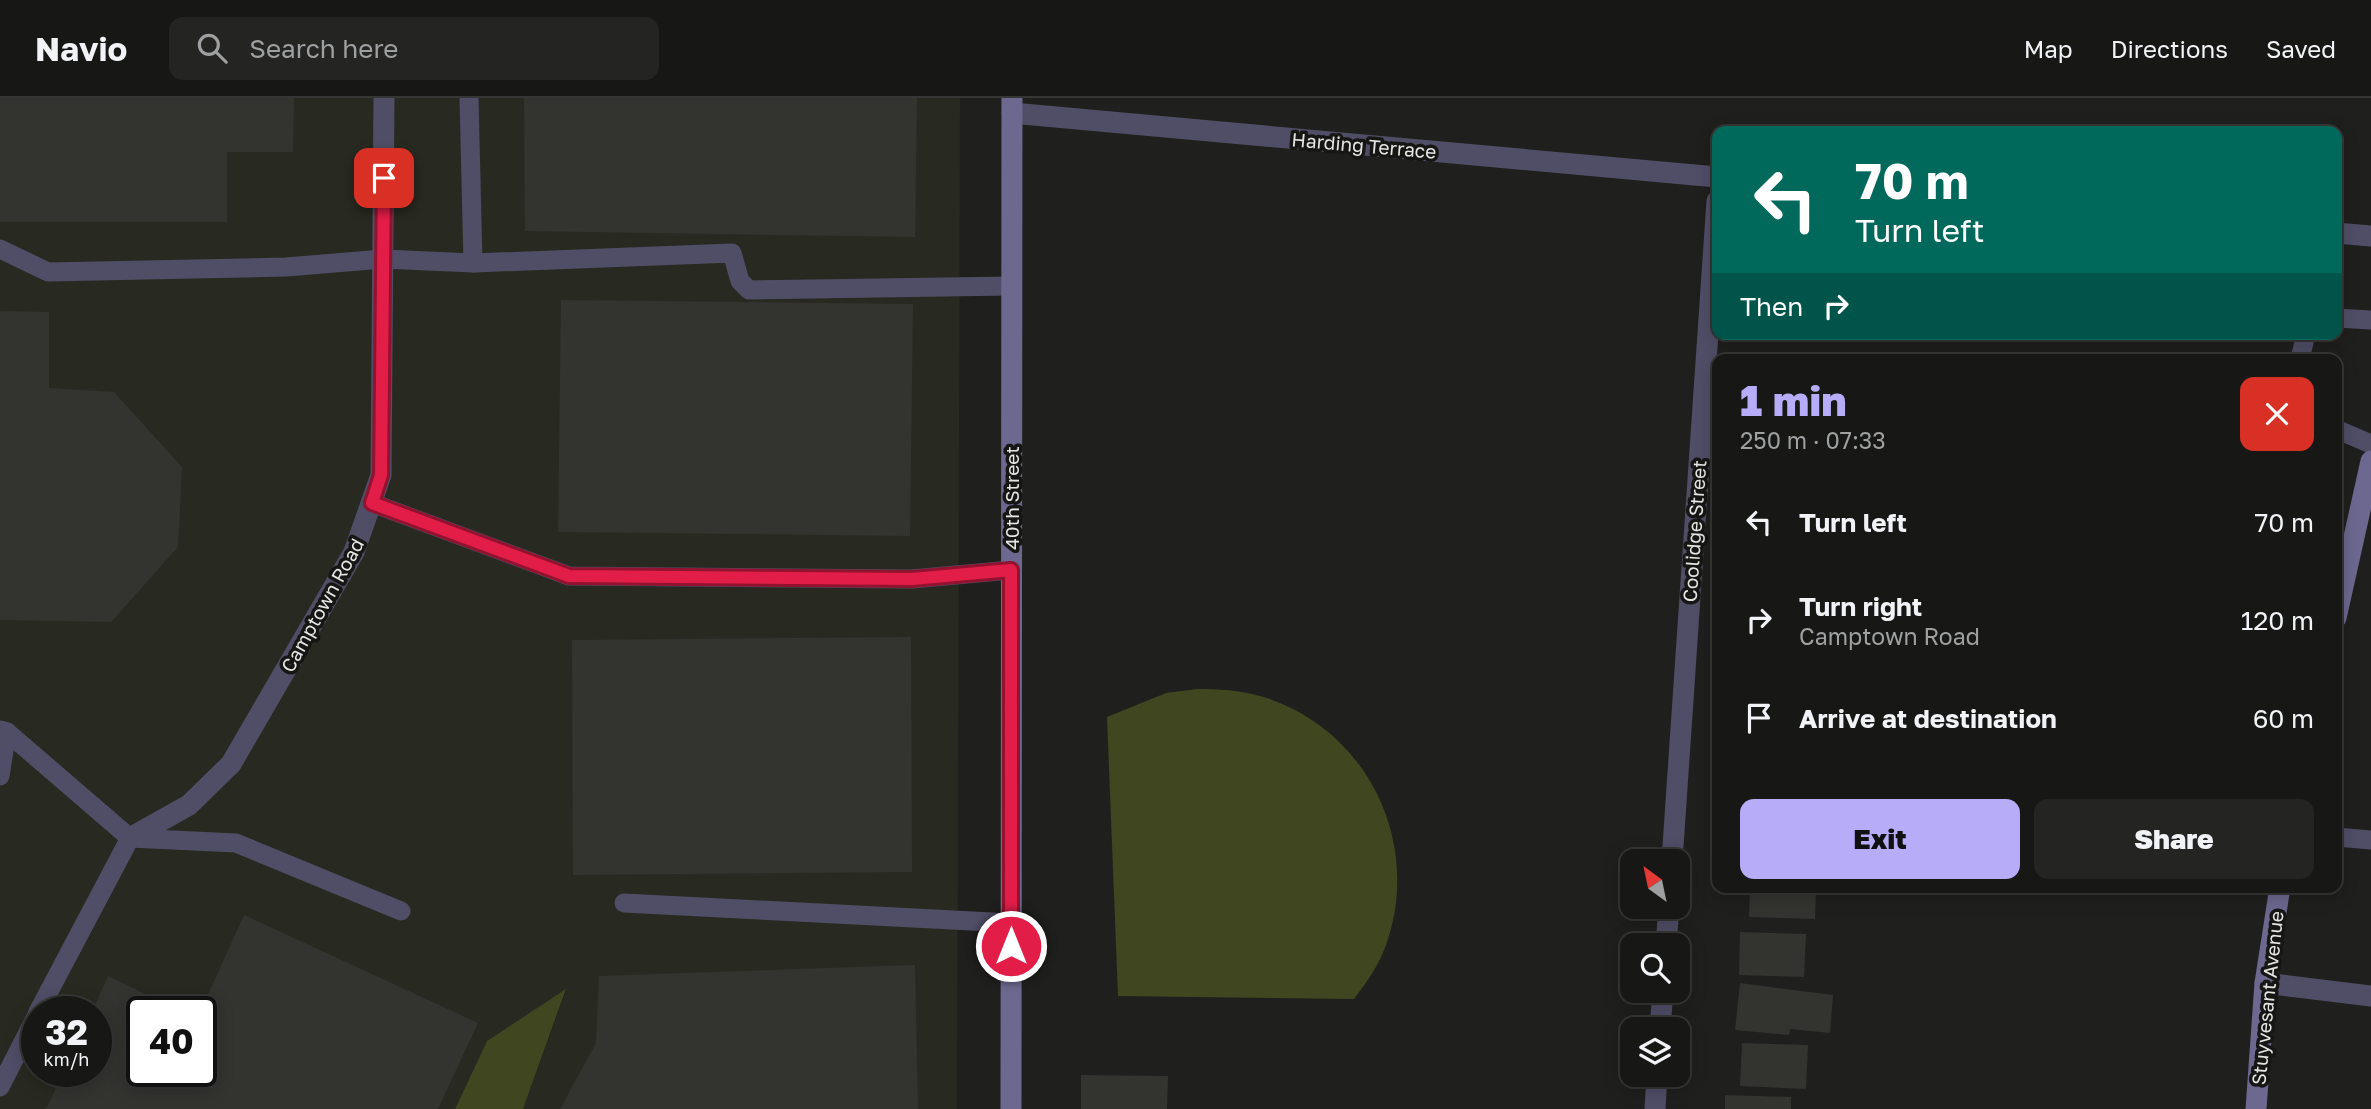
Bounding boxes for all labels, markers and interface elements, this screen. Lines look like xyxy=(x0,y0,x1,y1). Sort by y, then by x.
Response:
search box xyxy=(169,17,659,80)
text: Navio xyxy=(35,29,127,68)
icon: search xyxy=(193,29,231,67)
text: Search here xyxy=(249,33,398,64)
text: Map xyxy=(2024,34,2073,63)
text: Directions xyxy=(2111,34,2228,63)
text: Saved xyxy=(2266,34,2336,63)
street label: Harding Terrace xyxy=(1291,127,1437,163)
pin xyxy=(354,148,414,208)
text: 70 m xyxy=(1855,151,1969,210)
icon: left xyxy=(1740,154,1831,245)
icon: arrive xyxy=(365,159,403,197)
text: Turn left xyxy=(1855,211,1984,249)
icon: right xyxy=(1817,287,1855,325)
text: Then xyxy=(1740,291,1803,322)
text: 1 min xyxy=(1740,375,1847,425)
button: close xyxy=(2240,377,2314,451)
text: 250 m · 07:33 xyxy=(1740,426,1886,454)
street label: 40th Street xyxy=(1000,446,1023,550)
street label: Coolidge Street xyxy=(1678,459,1710,603)
icon: left xyxy=(1740,503,1778,541)
text: Turn left xyxy=(1799,507,1907,538)
text: 70 m xyxy=(2255,507,2314,538)
street label: Camptown Road xyxy=(276,534,368,676)
text: Turn right xyxy=(1799,591,1922,622)
icon: right xyxy=(1740,601,1778,639)
text: 120 m xyxy=(2241,605,2314,636)
text: Camptown Road xyxy=(1799,622,1980,650)
icon: arrive xyxy=(1740,699,1778,737)
text: Arrive at destination xyxy=(1799,703,2057,734)
text: 60 m xyxy=(2253,703,2314,734)
button: Exit xyxy=(1740,799,2020,879)
button: Share xyxy=(2034,799,2314,879)
north arrow xyxy=(1620,849,1690,919)
map controls xyxy=(1620,849,1690,1087)
position arrow xyxy=(974,909,1048,983)
street label: Stuyvesant Avenue xyxy=(2246,910,2288,1086)
button: search xyxy=(1620,933,1690,1003)
speed limit sign: 40 xyxy=(126,996,217,1087)
text: 32 xyxy=(45,1011,88,1053)
button: layers xyxy=(1620,1017,1690,1087)
text: km/h xyxy=(44,1048,89,1070)

